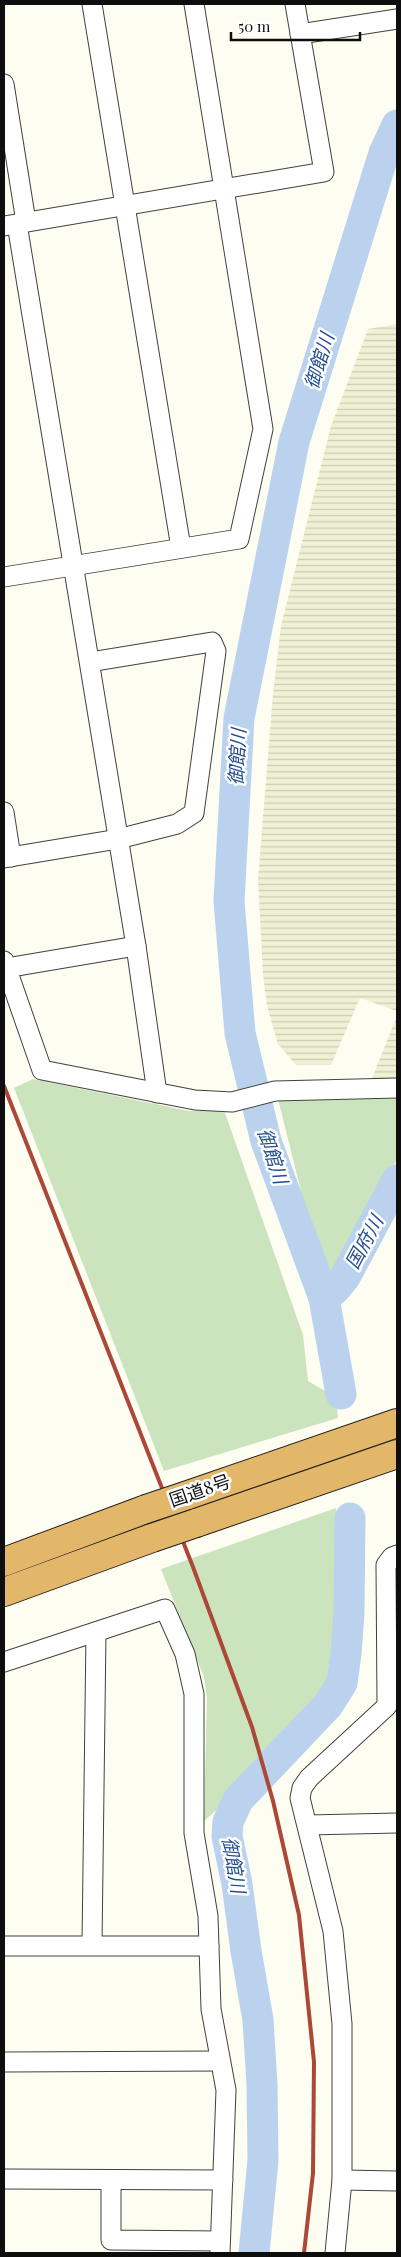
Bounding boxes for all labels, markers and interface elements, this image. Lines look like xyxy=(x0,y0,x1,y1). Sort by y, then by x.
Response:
scale bar xyxy=(231,10,360,42)
text: 50 m xyxy=(238,16,271,36)
water label: 御館川 xyxy=(297,328,339,392)
water label: 御館川 xyxy=(222,726,251,786)
water label: 御館川 xyxy=(253,1125,296,1189)
water label: 国府川 xyxy=(338,1209,389,1273)
street label: 国道8号 xyxy=(166,1468,234,1512)
water label: 御館川 xyxy=(217,1834,253,1897)

